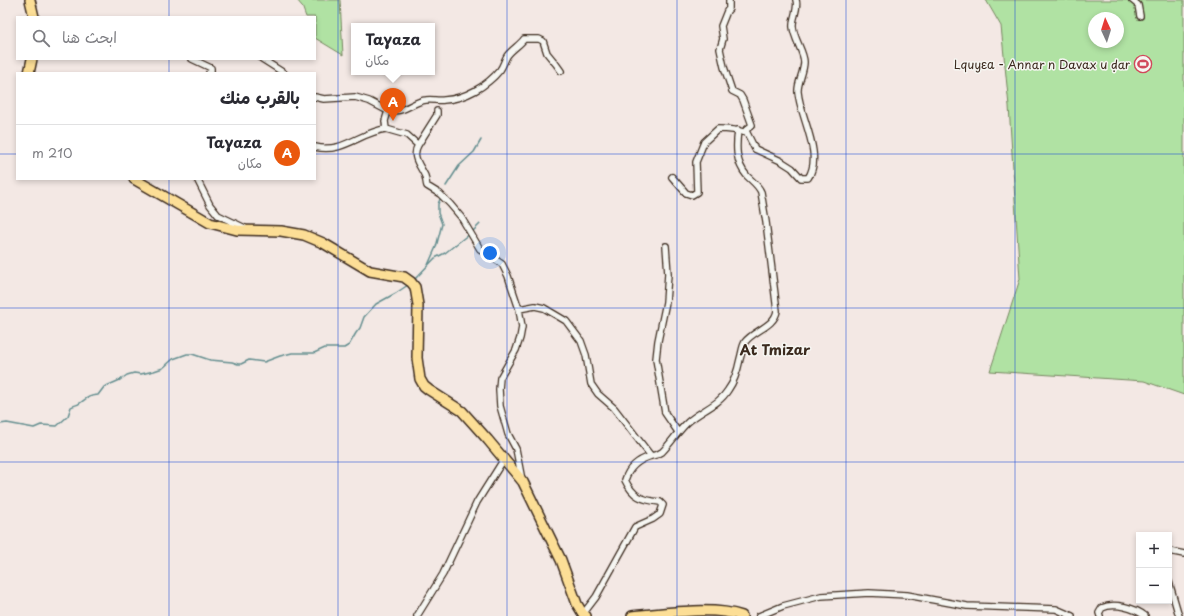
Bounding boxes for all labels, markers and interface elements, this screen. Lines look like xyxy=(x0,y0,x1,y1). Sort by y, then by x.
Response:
north arrow xyxy=(1088,12,1124,48)
search box xyxy=(16,16,316,60)
popup xyxy=(351,23,435,75)
text: ابحث هنا xyxy=(62,25,117,48)
icon: search xyxy=(30,27,52,49)
text: Taɣaza xyxy=(365,27,421,50)
text: مكان xyxy=(365,50,389,69)
sports icon: Lquyɛa - Annar n Davax u ḍar xyxy=(1133,54,1153,74)
place label: Lquyɛa - Annar n Davax u ḍar xyxy=(954,55,1131,73)
text: بالقرب منك xyxy=(220,84,300,110)
pin: A xyxy=(380,88,406,121)
text: Taɣaza xyxy=(206,130,262,153)
text: 210 m xyxy=(32,143,73,162)
text: A xyxy=(282,143,292,162)
text: مكان xyxy=(238,153,262,172)
your location xyxy=(480,243,500,263)
district label: At Tmizar xyxy=(740,339,811,360)
map controls xyxy=(1136,532,1172,604)
button: + xyxy=(1136,532,1172,568)
button: − xyxy=(1136,568,1172,604)

